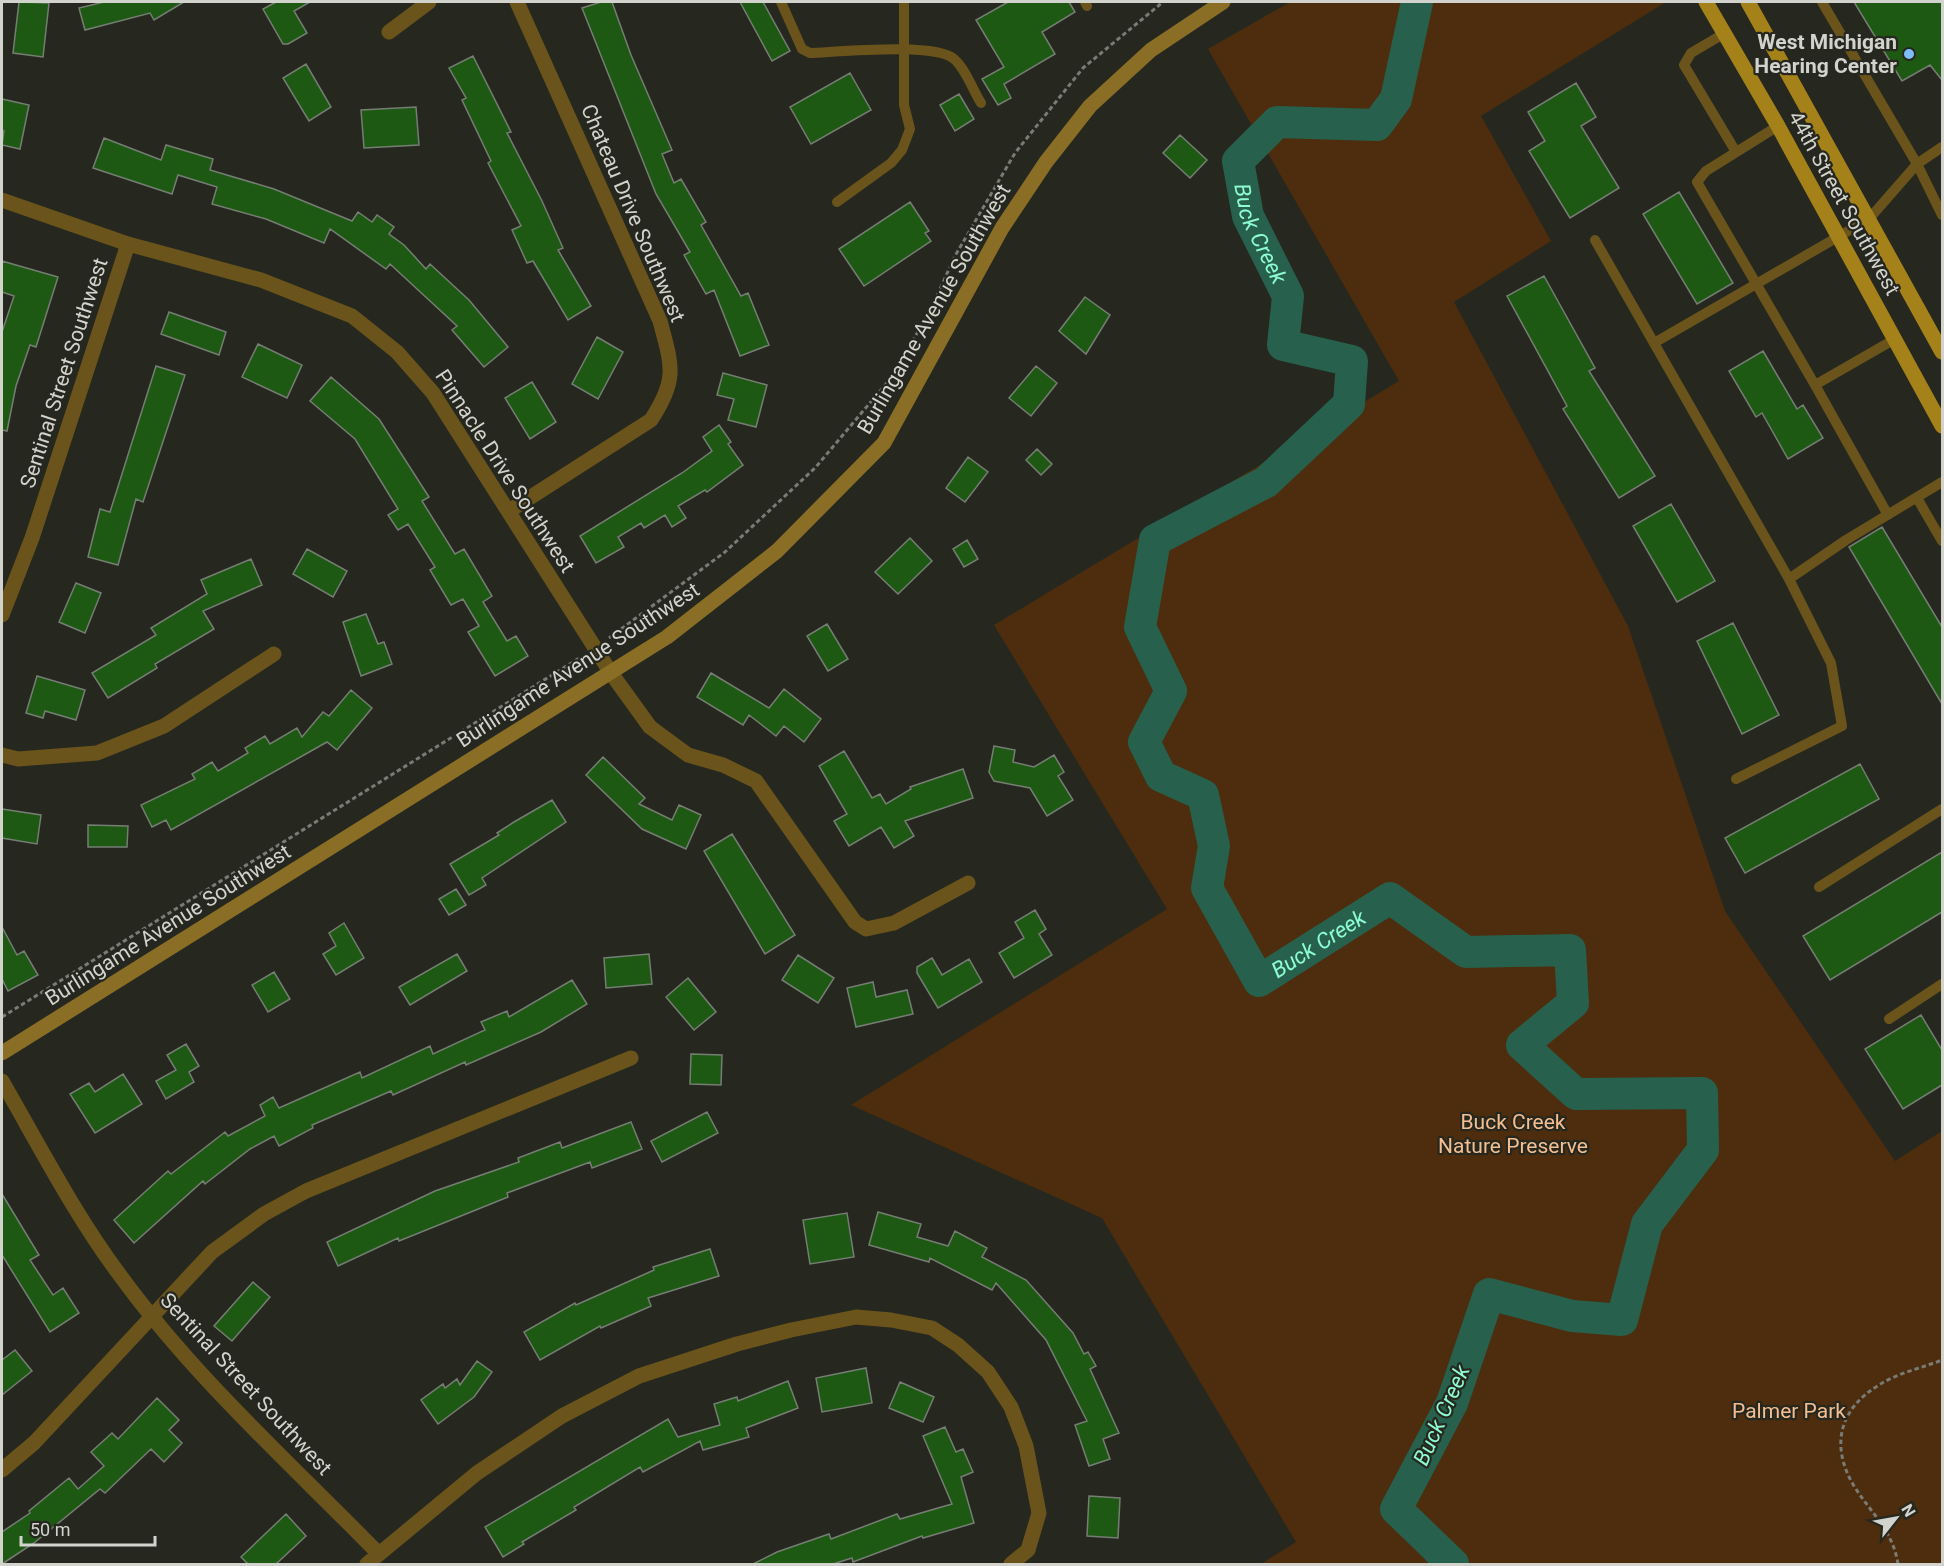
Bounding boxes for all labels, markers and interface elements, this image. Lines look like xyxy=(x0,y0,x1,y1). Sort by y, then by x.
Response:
place label: West Michigan Hearing Center xyxy=(1754,30,1897,78)
marker: West Michigan Hearing Center xyxy=(1902,47,1916,61)
street label: Chateau Drive Southwest xyxy=(576,100,690,326)
street label: 44th Street Southwest xyxy=(1783,107,1905,299)
street label: Burlingame Avenue Southwest xyxy=(852,180,1016,438)
water label: Buck Creek xyxy=(1229,181,1292,289)
street label: Sentinal Street Southwest xyxy=(15,255,113,491)
street label: Pinnacle Drive Southwest xyxy=(430,365,580,577)
street label: Burlingame Avenue Southwest xyxy=(452,577,704,753)
street label: Burlingame Avenue Southwest xyxy=(41,839,295,1011)
water label: Buck Creek xyxy=(1267,904,1371,983)
park label: Buck Creek Nature Preserve xyxy=(1438,1110,1588,1158)
street label: Sentinal Street Southwest xyxy=(155,1288,337,1480)
water label: Buck Creek xyxy=(1408,1360,1475,1469)
park label: Palmer Park xyxy=(1732,1399,1846,1423)
north arrow xyxy=(1866,1488,1926,1548)
text: N xyxy=(1897,1501,1919,1520)
scale bar xyxy=(21,1509,154,1547)
text: 50 m xyxy=(30,1519,70,1540)

